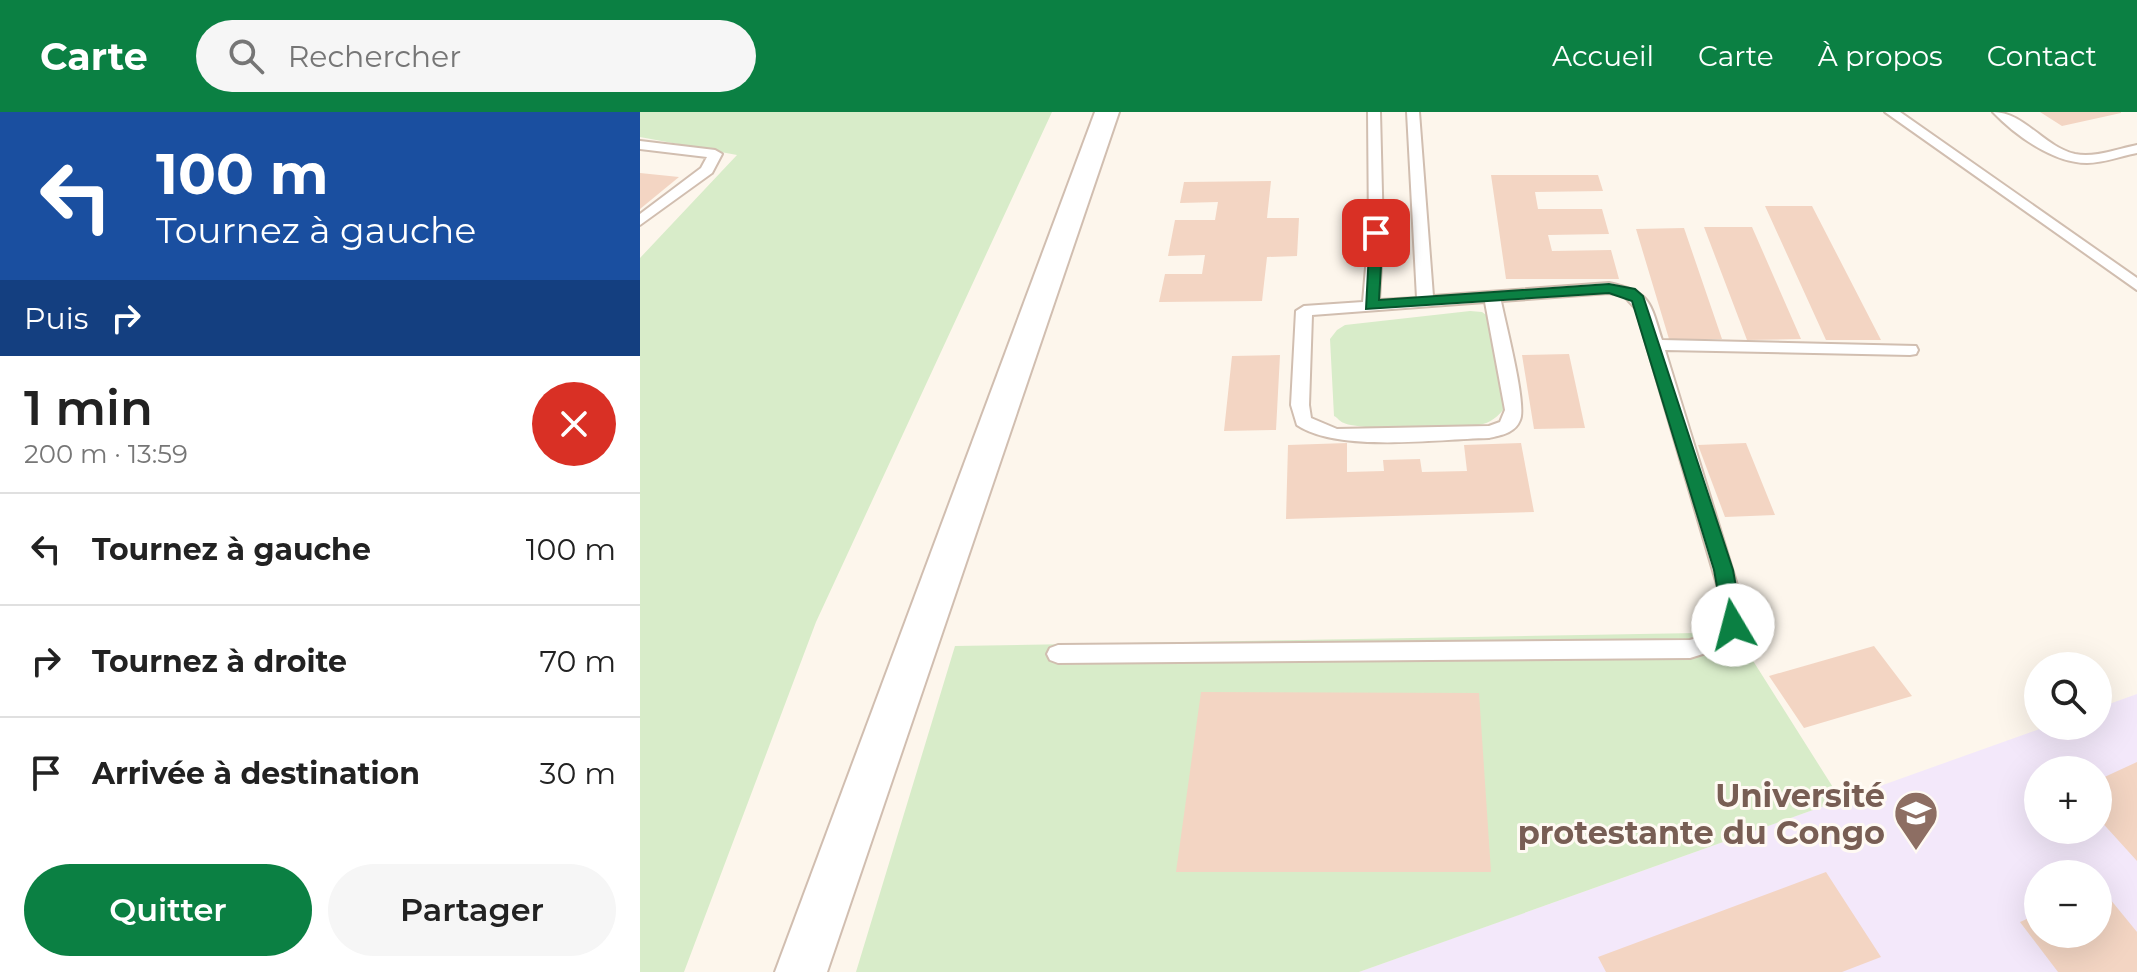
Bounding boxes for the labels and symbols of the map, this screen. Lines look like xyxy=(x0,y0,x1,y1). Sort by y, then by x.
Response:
pin xyxy=(1342,199,1410,267)
position arrow xyxy=(1691,583,1775,667)
place label: Université protestante du Congo xyxy=(1518,776,1885,852)
school or university icon: Université protestante du Congo xyxy=(1892,789,1940,852)

